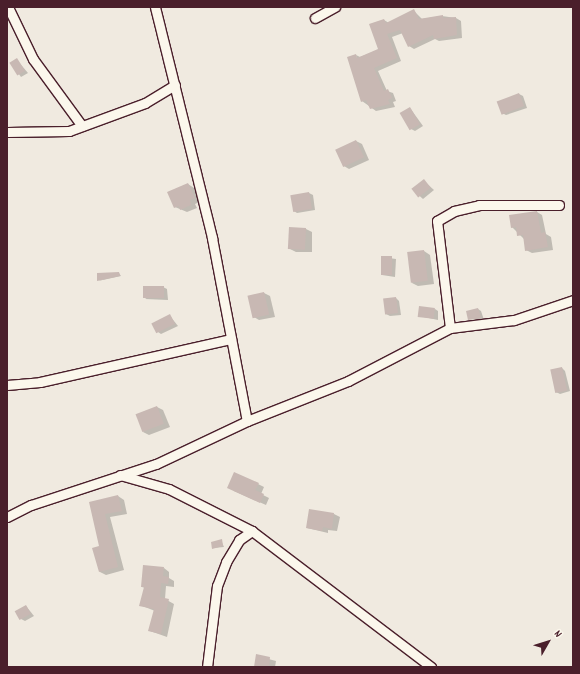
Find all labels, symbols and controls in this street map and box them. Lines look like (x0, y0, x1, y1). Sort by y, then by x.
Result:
north arrow (528, 622, 568, 662)
text: N (549, 627, 565, 642)

